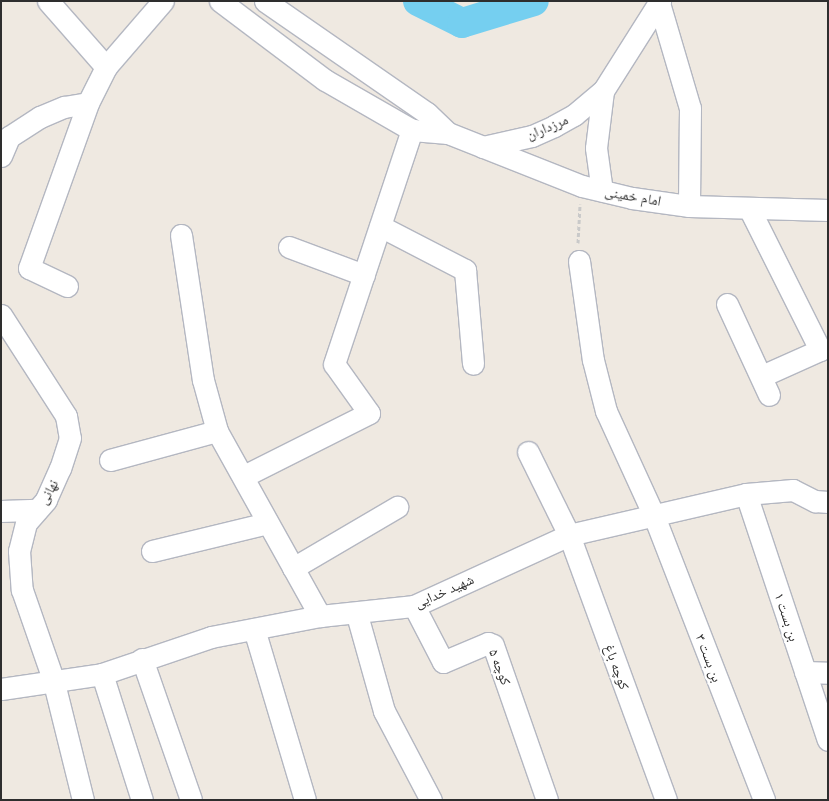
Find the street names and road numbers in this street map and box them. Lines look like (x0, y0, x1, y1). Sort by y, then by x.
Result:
street label: مرزداران (524, 111, 570, 143)
street label: امام خمینی (603, 183, 663, 209)
street label: نهانی (34, 476, 62, 508)
street label: شهید خدایی (412, 570, 476, 612)
street label: بن بست ۱ (771, 591, 803, 643)
street label: بن بست ۳ (692, 632, 726, 684)
street label: کوچه باغ (601, 642, 633, 692)
street label: کوچه ۵ (485, 646, 515, 688)

